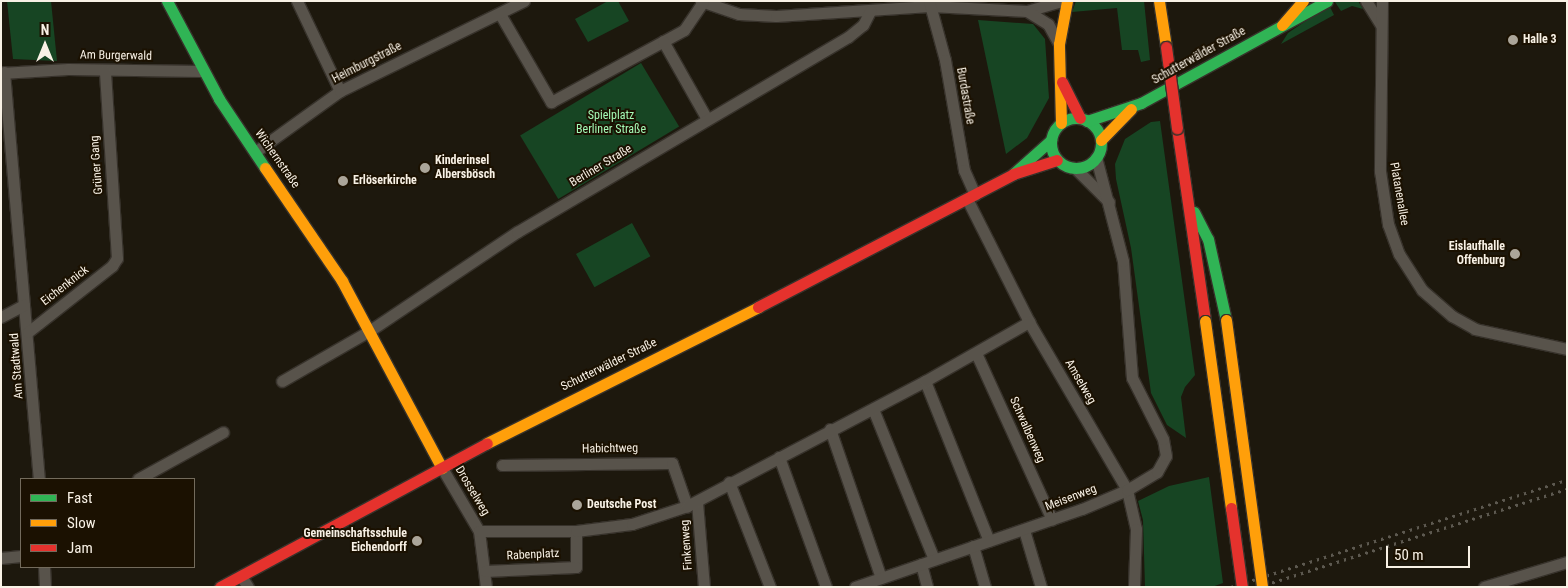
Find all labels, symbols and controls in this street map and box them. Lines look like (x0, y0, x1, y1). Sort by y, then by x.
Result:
north arrow (20, 20, 70, 70)
text: N (41, 22, 49, 38)
street label: Schutterwälder Straße (1150, 24, 1248, 88)
place label: Halle 3 (1523, 33, 1557, 47)
marker: Halle 3 (1507, 34, 1519, 46)
street label: Heimburgstraße (330, 39, 404, 87)
street label: Am Burgerwald (80, 48, 152, 64)
street label: Burdastraße (953, 66, 977, 126)
park label: Spielplatz Berliner Straße (576, 109, 646, 137)
street label: Wichernstraße (251, 127, 303, 191)
street label: Grüner Gang (88, 135, 106, 195)
street label: Berliner Straße (567, 142, 635, 190)
place label: Kinderinsel Albersbösch (435, 154, 495, 182)
street label: Platanenallee (1386, 161, 1412, 227)
marker: Kinderinsel Albersbösch (419, 162, 431, 174)
place label: Erlöserkirche (353, 174, 417, 188)
marker: Erlöserkirche (337, 175, 349, 187)
place label: Eislaufhalle Offenburg (1449, 240, 1505, 268)
marker: Eislaufhalle Offenburg (1509, 248, 1521, 260)
street label: Eichenknick (38, 263, 92, 309)
street label: Am Stadtwald (8, 333, 26, 399)
street label: Schutterwälder Straße (559, 336, 659, 394)
street label: Amselweg (1061, 357, 1099, 407)
street label: Schwalbenweg (1006, 395, 1048, 465)
street label: Habichtweg (582, 441, 638, 457)
street label: Drosselweg (452, 464, 492, 518)
legend (20, 478, 195, 568)
street label: Meisenweg (1043, 482, 1099, 514)
text: Fast (67, 489, 92, 507)
place label: Deutsche Post (587, 498, 656, 512)
marker: Deutsche Post (571, 499, 583, 511)
text: Slow (67, 514, 96, 532)
street label: Finkenweg (678, 519, 696, 571)
place label: Gemeinschaftsschule Eichendorff (304, 527, 407, 555)
marker: Gemeinschaftsschule Eichendorff (411, 535, 423, 547)
scale bar (1388, 536, 1472, 568)
text: Jam (67, 539, 93, 557)
street label: Rabenplatz (506, 546, 560, 564)
text: 50 m (1394, 546, 1424, 564)

